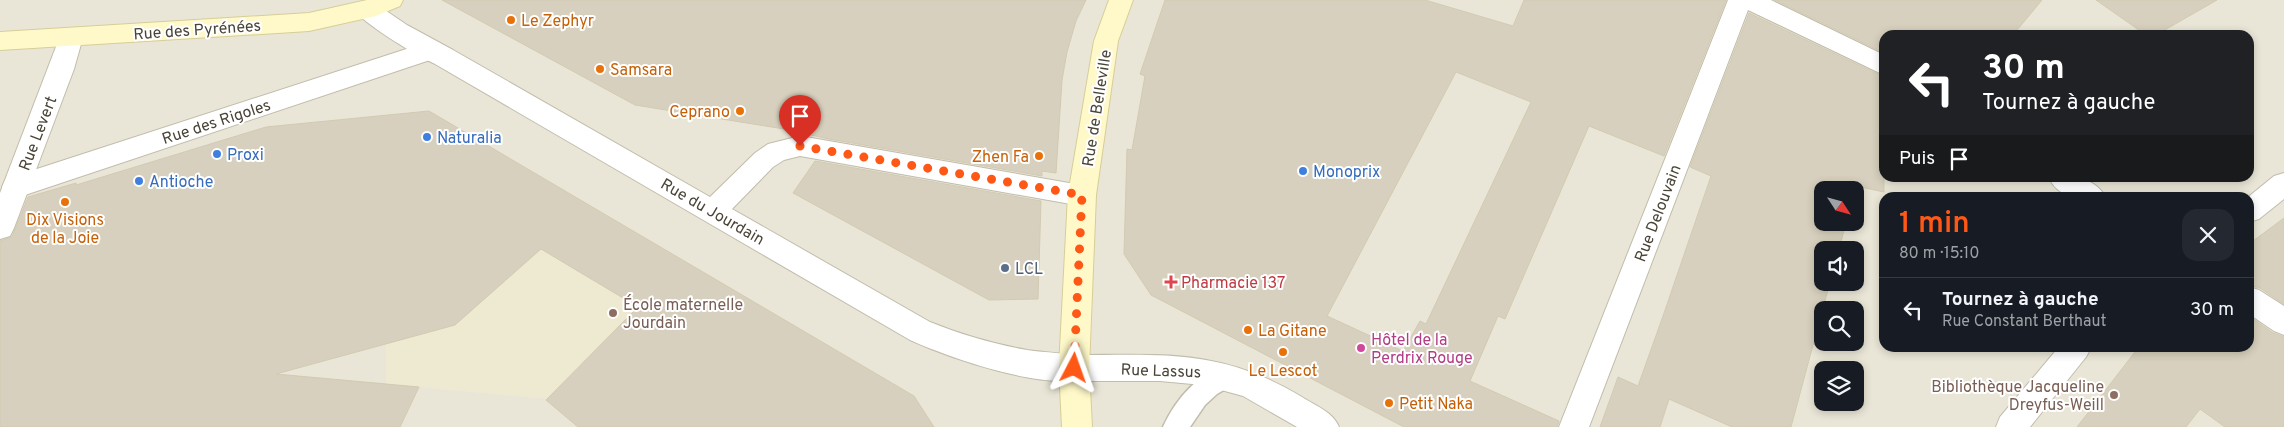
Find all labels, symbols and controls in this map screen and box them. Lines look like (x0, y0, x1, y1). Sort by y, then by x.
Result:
place label: Le Zephyr (521, 12, 594, 32)
marker: Le Zephyr (505, 14, 517, 26)
street label: Rue des Pyrénées (133, 17, 262, 45)
text: 30 m (1982, 47, 2065, 91)
street label: Rue de Belleville (1079, 48, 1117, 168)
icon: left (1899, 50, 1964, 115)
place label: Samsara (610, 61, 672, 81)
marker: Samsara (594, 63, 606, 75)
text: Tournez à gauche (1982, 90, 2155, 117)
street label: Rue Levert (15, 94, 62, 174)
pin (779, 95, 821, 146)
street label: Rue des Rigoles (160, 96, 273, 150)
icon: arrive (786, 102, 814, 130)
place label: Ceprano (669, 103, 730, 123)
marker: Ceprano (734, 105, 746, 117)
place label: Naturalia (437, 129, 502, 149)
marker: Naturalia (421, 131, 433, 143)
icon: arrive (1945, 145, 1973, 173)
place label: Proxi (227, 146, 264, 166)
text: Puis (1899, 147, 1935, 171)
marker: Proxi (211, 148, 223, 160)
place label: Zhen Fa (972, 148, 1029, 168)
marker: Zhen Fa (1033, 150, 1045, 162)
street label: Rue Delouvain (1631, 162, 1687, 265)
place label: Monoprix (1313, 163, 1380, 183)
marker: Monoprix (1297, 165, 1309, 177)
place label: Antioche (149, 173, 213, 193)
marker: Antioche (133, 175, 145, 187)
street label: Rue du Jourdain (657, 175, 767, 251)
north arrow (1814, 181, 1864, 231)
map controls (1814, 181, 1864, 411)
marker: Dix Visions de la Joie (59, 196, 71, 208)
text: 1 min (1899, 206, 1970, 243)
button: close (2182, 209, 2234, 261)
place label: Dix Visions de la Joie (26, 211, 104, 249)
button: sound (1814, 241, 1864, 291)
text: 80 m · 15:10 (1899, 244, 1979, 264)
place label: LCL (1015, 260, 1043, 280)
marker: LCL (999, 262, 1011, 274)
place label: Pharmacie 137 (1181, 274, 1285, 294)
marker: Pharmacie 137 (1165, 276, 1177, 288)
text: Tournez à gauche (1942, 288, 2099, 312)
place label: École maternelle Jourdain (623, 294, 743, 334)
icon: left (1899, 296, 1927, 324)
text: 30 m (2190, 298, 2234, 322)
button: search (1814, 301, 1864, 351)
marker: École maternelle Jourdain (607, 307, 619, 319)
text: Rue Constant Berthaut (1942, 312, 2107, 332)
place label: La Gitane (1258, 322, 1327, 342)
marker: La Gitane (1242, 324, 1254, 336)
place label: Hôtel de la Perdrix Rouge (1371, 331, 1473, 369)
position arrow (1047, 341, 1099, 393)
marker: Hôtel de la Perdrix Rouge (1355, 342, 1367, 354)
marker: Le Lescot (1277, 346, 1289, 358)
street label: Rue Lassus (1120, 361, 1201, 383)
button: layers (1814, 361, 1864, 411)
place label: Le Lescot (1249, 362, 1318, 382)
place label: Bibliothèque Jacqueline Dreyfus-Weill (1931, 378, 2104, 416)
marker: Bibliothèque Jacqueline Dreyfus-Weill (2108, 389, 2120, 401)
place label: Petit Naka (1399, 395, 1473, 415)
marker: Petit Naka (1383, 397, 1395, 409)

